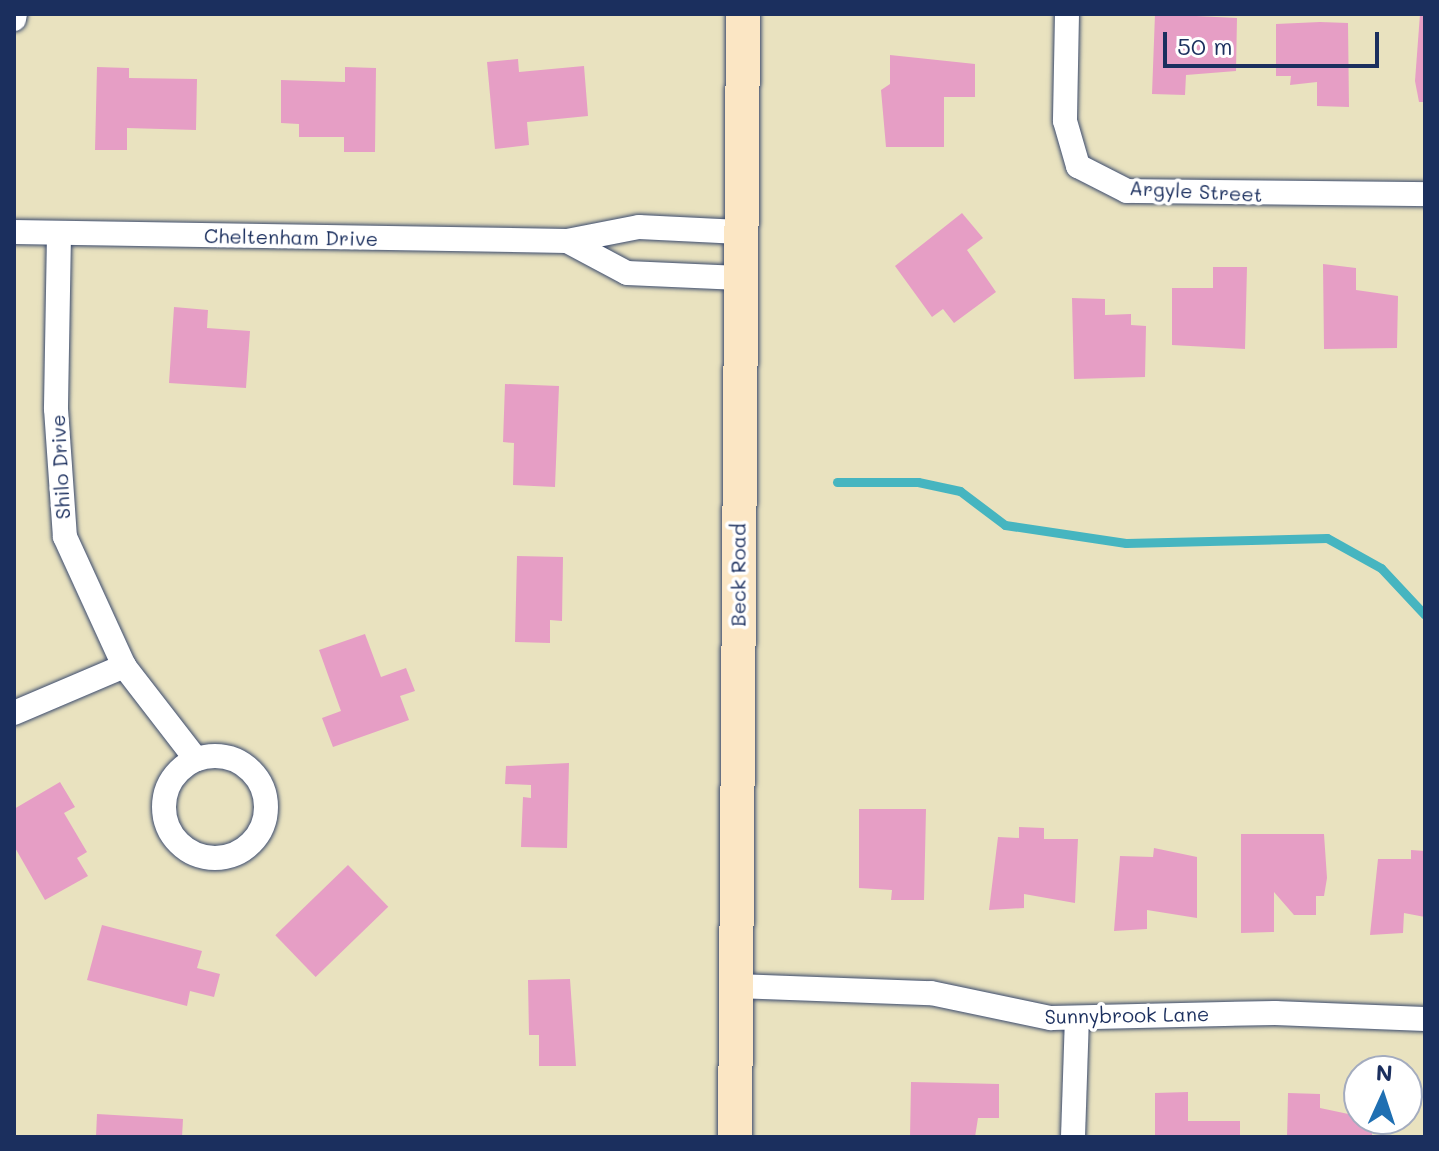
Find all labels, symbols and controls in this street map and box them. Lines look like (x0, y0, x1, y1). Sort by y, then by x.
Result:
scale bar (1167, 16, 1383, 66)
text: 50 m (1177, 30, 1233, 61)
street label: Argyle Street (1129, 176, 1263, 206)
street label: Cheltenham Drive (204, 223, 378, 251)
street label: Shilo Drive (45, 414, 75, 520)
street label: Beck Road (726, 523, 750, 627)
street label: Sunnybrook Lane (1044, 1002, 1210, 1028)
north arrow (1343, 1055, 1423, 1135)
text: N (1375, 1058, 1393, 1087)

